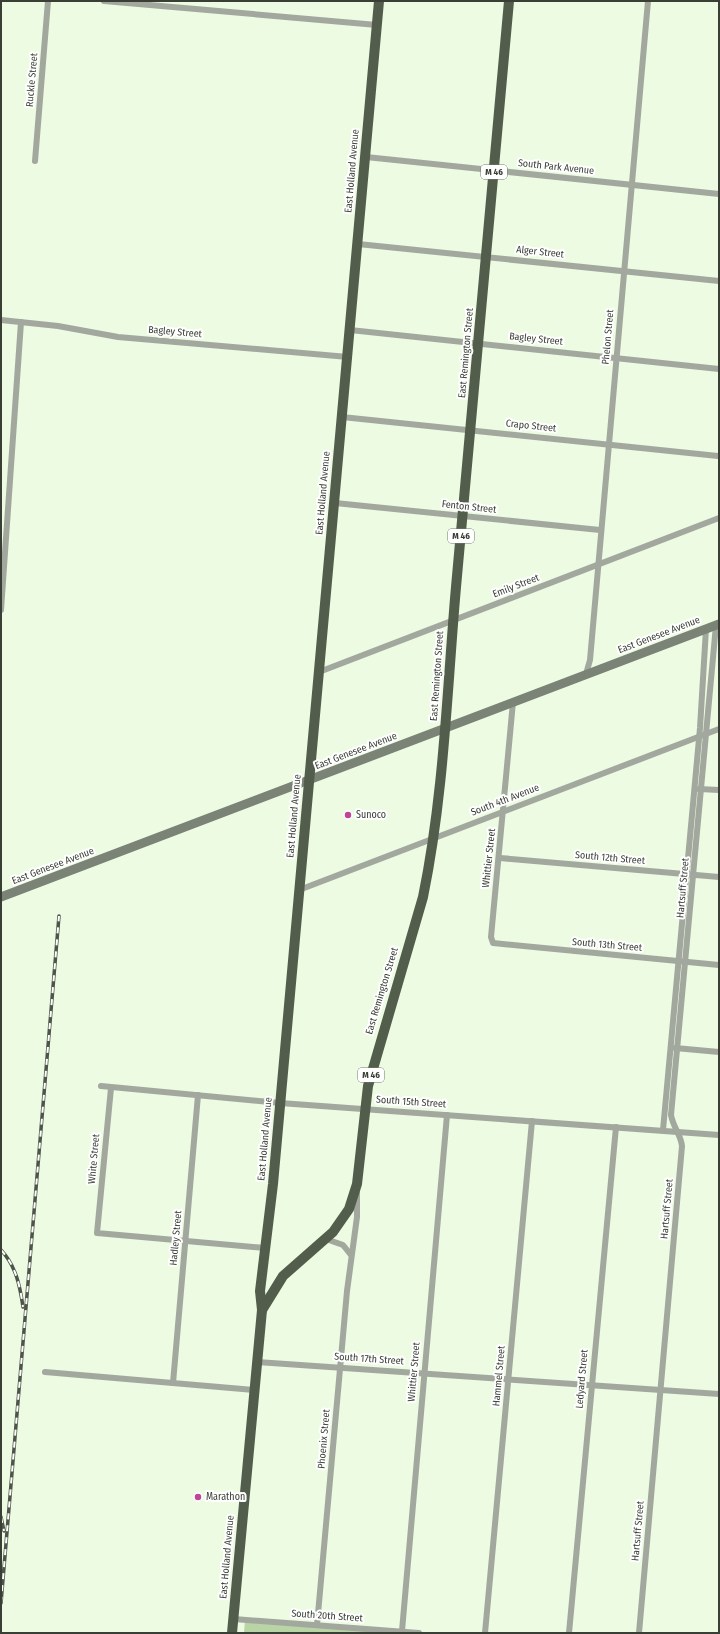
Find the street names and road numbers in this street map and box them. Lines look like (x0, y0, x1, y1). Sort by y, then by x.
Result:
street label: Ruckle Street (24, 52, 40, 107)
street label: East Holland Avenue (342, 129, 362, 213)
street label: South Park Avenue (517, 157, 595, 177)
road number: M 46 (481, 165, 507, 179)
street label: Alger Street (516, 244, 565, 261)
street label: East Remington Street (456, 307, 476, 399)
street label: Phelon Street (600, 308, 616, 365)
street label: Bagley Street (148, 324, 203, 340)
street label: Bagley Street (509, 330, 564, 348)
street label: Crapo Street (505, 417, 557, 435)
street label: East Holland Avenue (313, 451, 333, 535)
street label: Fenton Street (441, 498, 498, 516)
road number: M 46 (448, 529, 474, 543)
street label: Emily Street (491, 571, 542, 600)
street label: East Genesee Avenue (616, 614, 702, 656)
street label: East Remington Street (428, 630, 446, 721)
street label: East Genesee Avenue (313, 730, 399, 772)
street label: East Holland Avenue (284, 774, 304, 858)
street label: South 4th Avenue (469, 781, 541, 819)
street label: Whittier Street (480, 827, 498, 888)
street label: East Genesee Avenue (10, 845, 96, 887)
street label: South 12th Street (575, 849, 646, 867)
street label: Hartsuff Street (674, 857, 692, 919)
street label: South 13th Street (571, 936, 643, 954)
street label: East Remington Street (363, 945, 401, 1036)
road number: M 46 (358, 1068, 384, 1082)
street label: South 15th Street (376, 1094, 447, 1110)
street label: East Holland Avenue (255, 1097, 275, 1181)
street label: White Street (86, 1133, 102, 1185)
street label: Hartsuff Street (658, 1178, 676, 1240)
street label: Hadley Street (168, 1209, 184, 1266)
street label: Whittier Street (405, 1341, 423, 1402)
street label: Hammel Street (490, 1344, 508, 1407)
street label: Ledyard Street (573, 1348, 591, 1409)
street label: South 17th Street (334, 1351, 405, 1367)
street label: Phoenix Street (315, 1408, 333, 1469)
street label: Hartsuff Street (629, 1500, 647, 1562)
street label: East Holland Avenue (217, 1515, 237, 1599)
street label: South 20th Street (291, 1608, 364, 1625)

